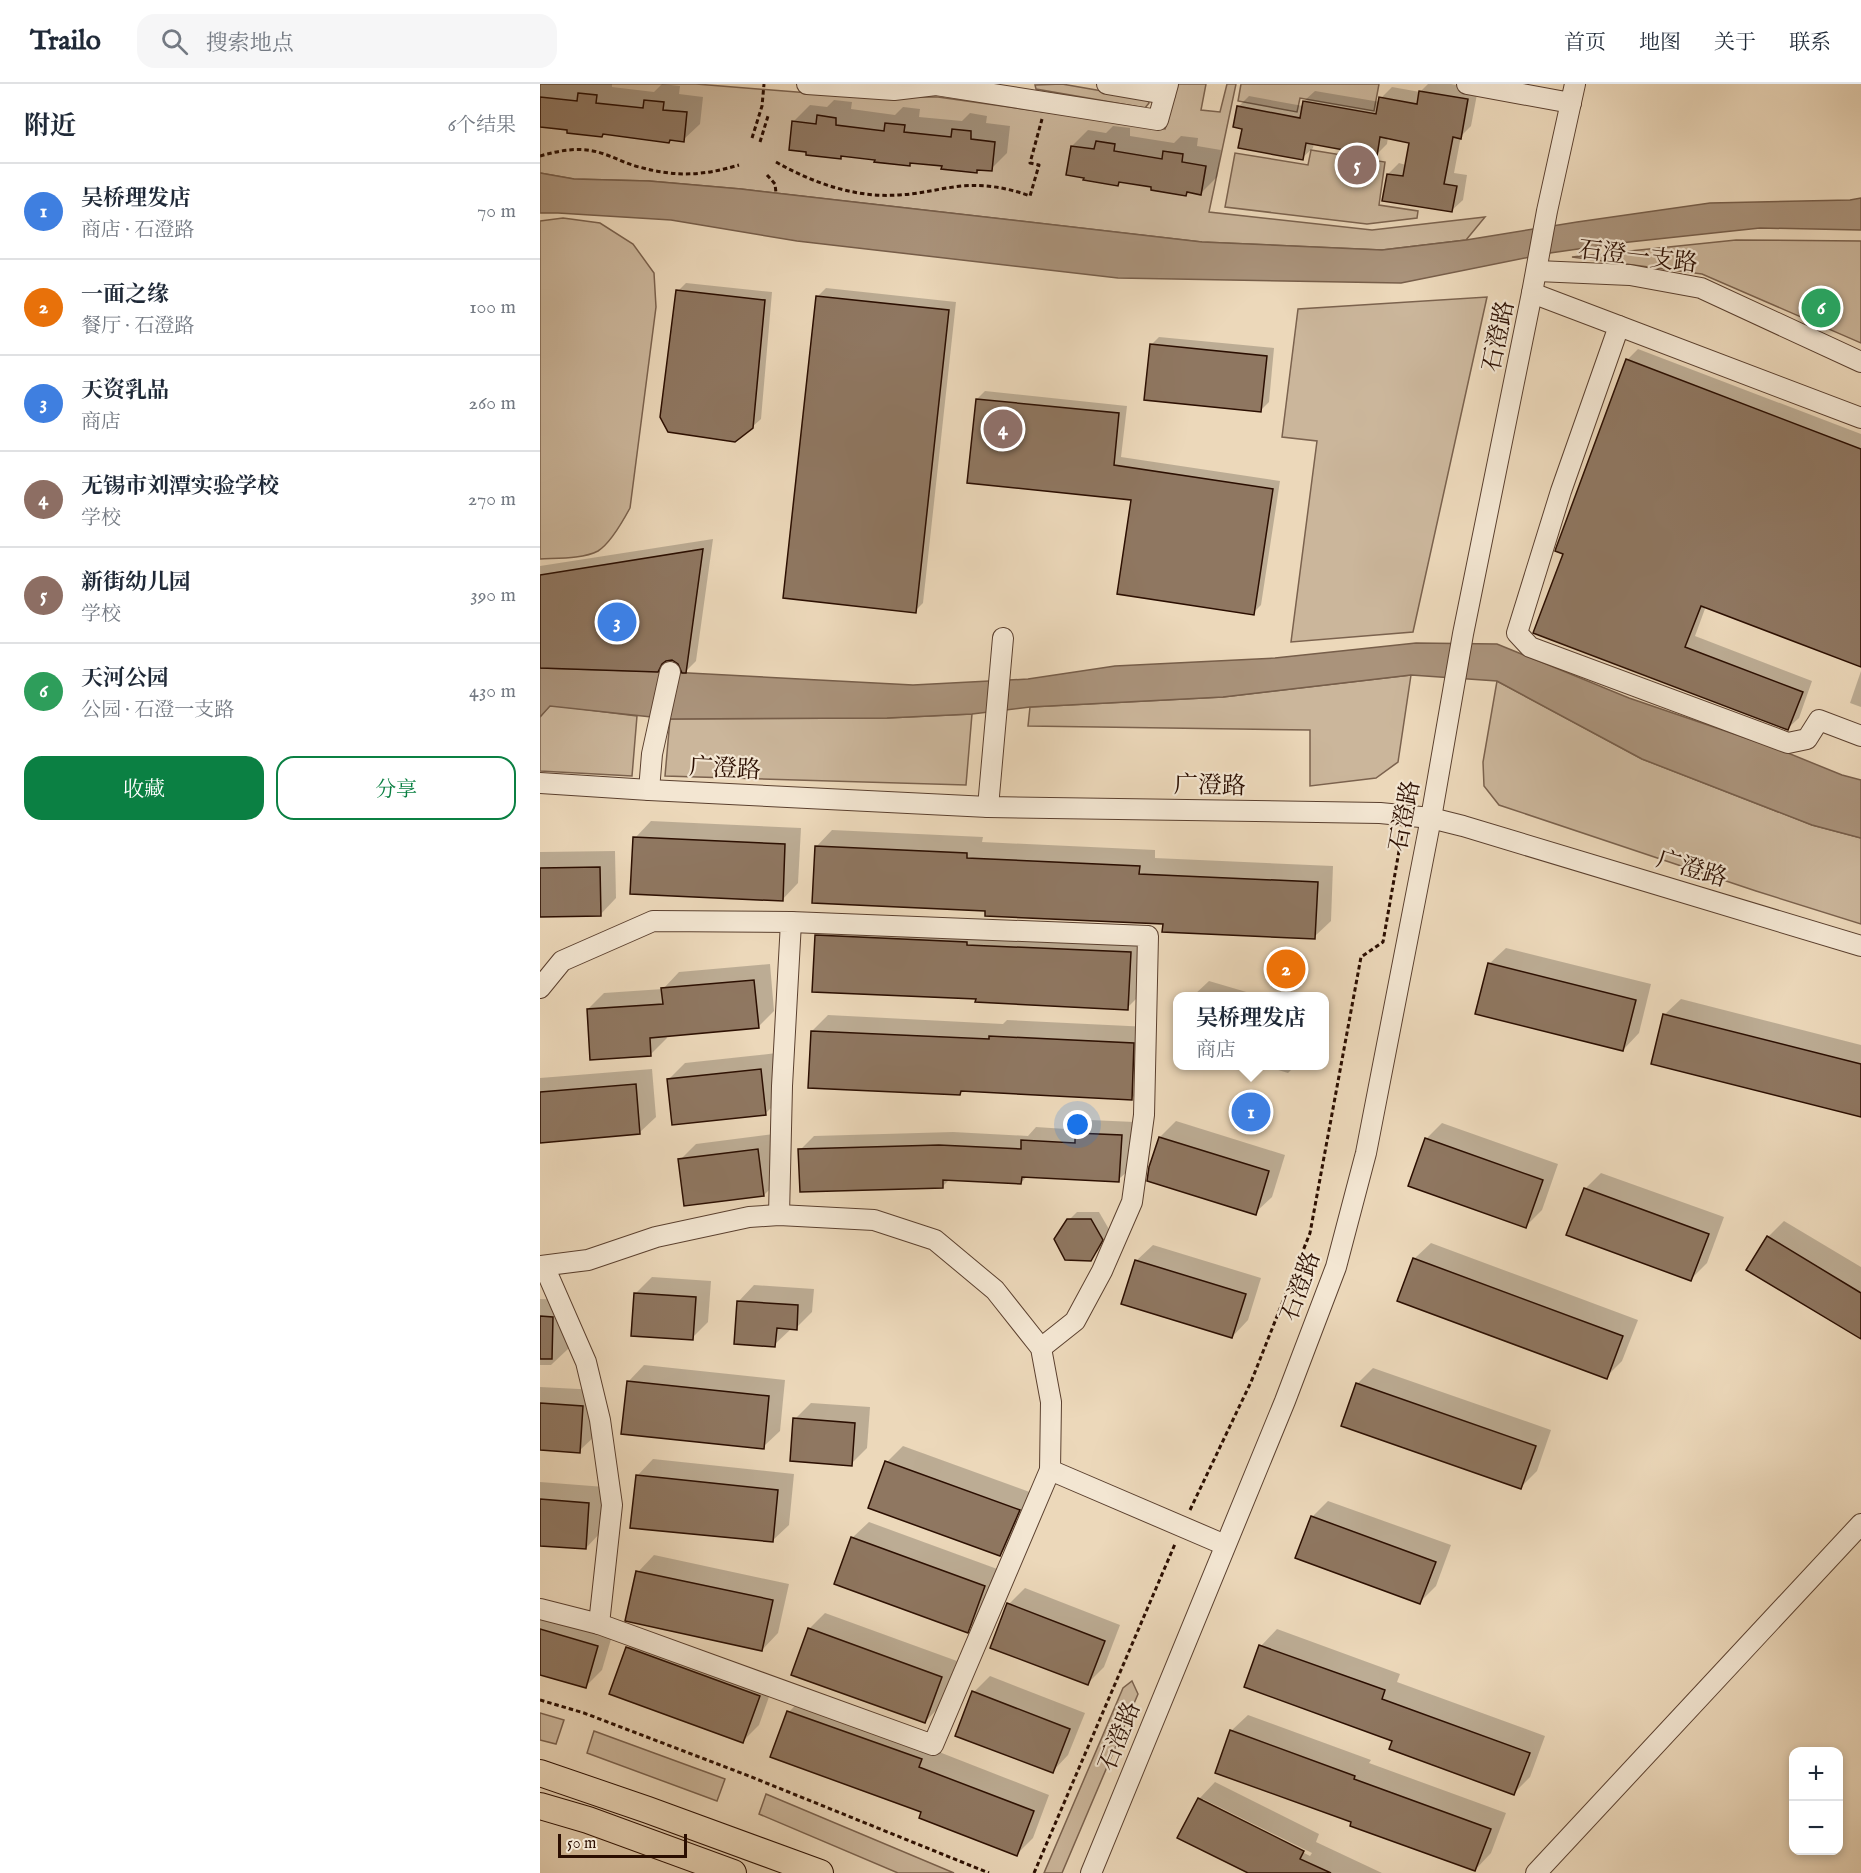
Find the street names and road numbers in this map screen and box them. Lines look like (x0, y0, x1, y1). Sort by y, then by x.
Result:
street label: 石澄一支路 (1576, 235, 1699, 280)
street label: 石澄路 (1477, 298, 1522, 375)
street label: 广澄路 (688, 752, 762, 787)
street label: 广澄路 (1174, 770, 1246, 803)
street label: 石澄路 (1383, 778, 1428, 855)
street label: 广澄路 (1653, 844, 1731, 895)
street label: 石澄路 (1275, 1247, 1328, 1326)
street label: 石澄路 (1093, 1697, 1148, 1776)

